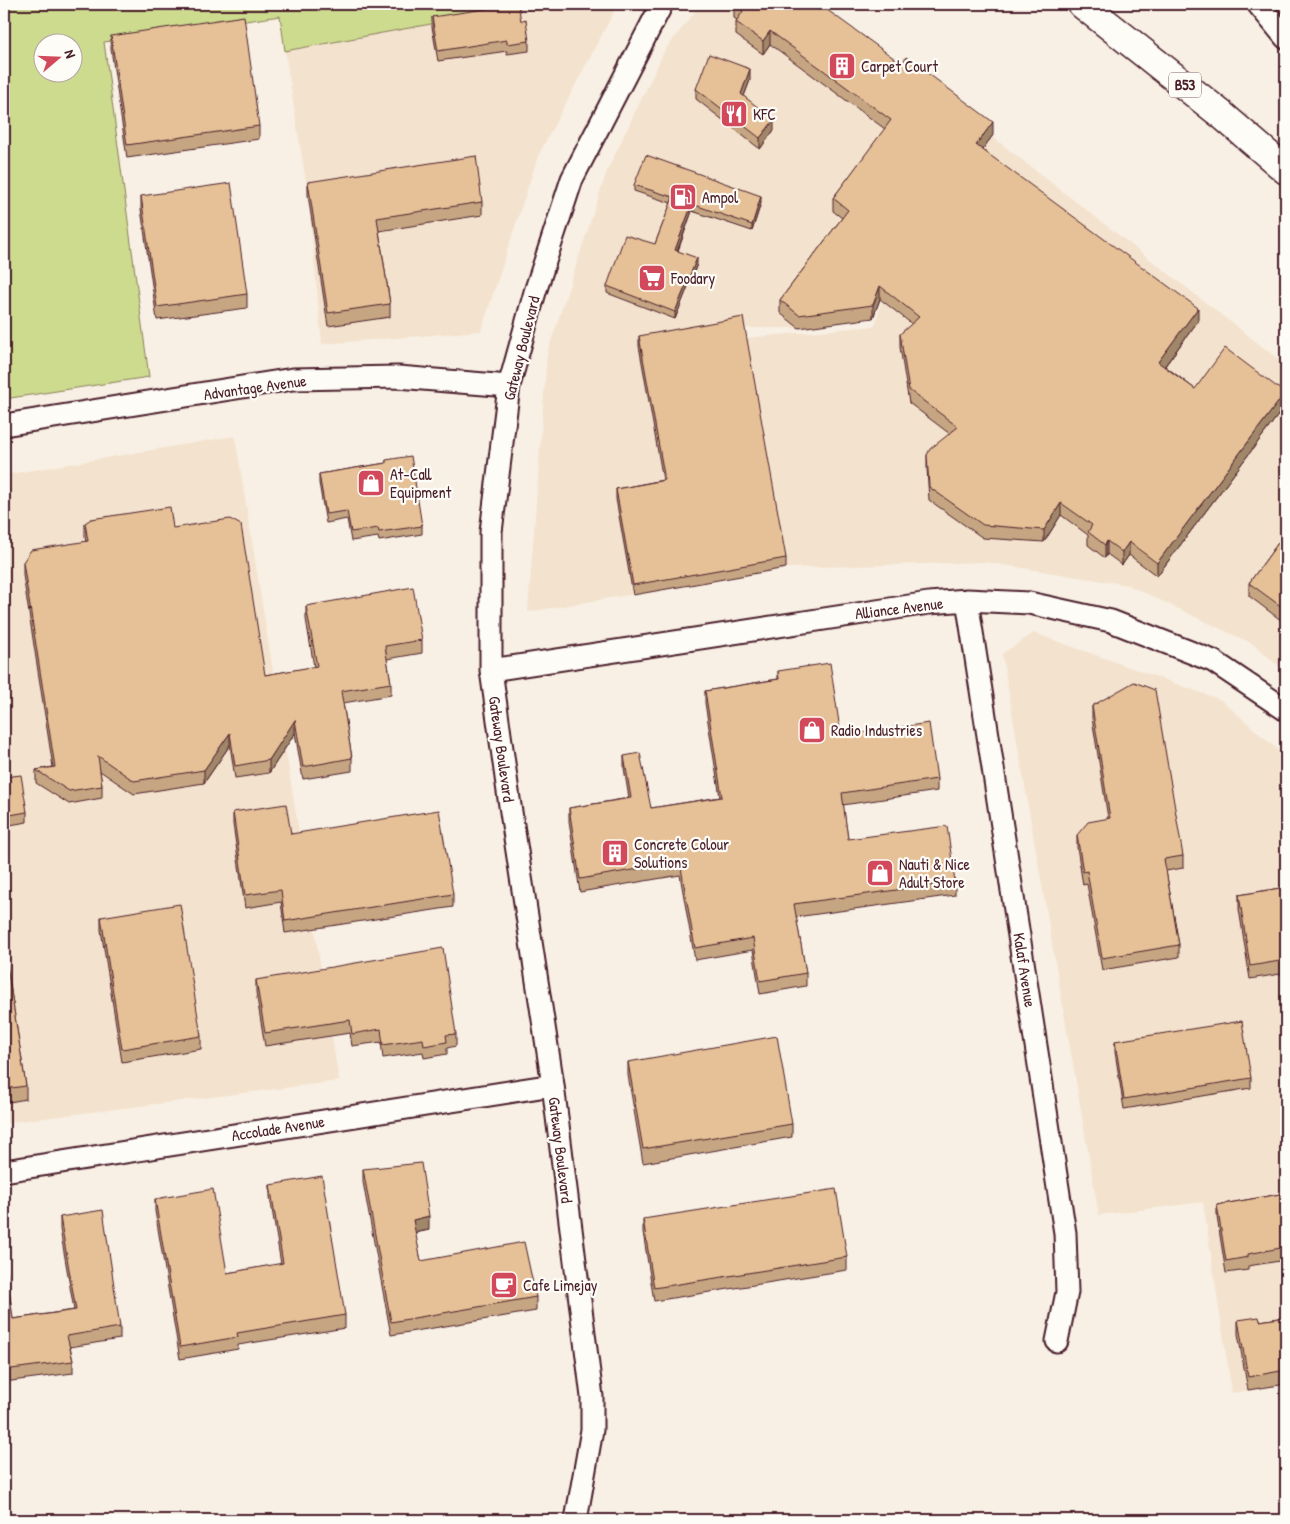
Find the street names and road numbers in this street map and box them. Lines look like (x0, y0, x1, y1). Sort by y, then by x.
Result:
road number: B53 (1169, 72, 1201, 98)
street label: Gateway Boulevard (497, 294, 545, 402)
street label: Advantage Avenue (202, 369, 308, 405)
street label: Alliance Avenue (854, 592, 945, 624)
street label: Gateway Boulevard (484, 695, 520, 803)
street label: Kalaf Avenue (1008, 931, 1042, 1009)
street label: Gateway Boulevard (544, 1096, 578, 1204)
street label: Accolade Avenue (230, 1110, 327, 1146)

